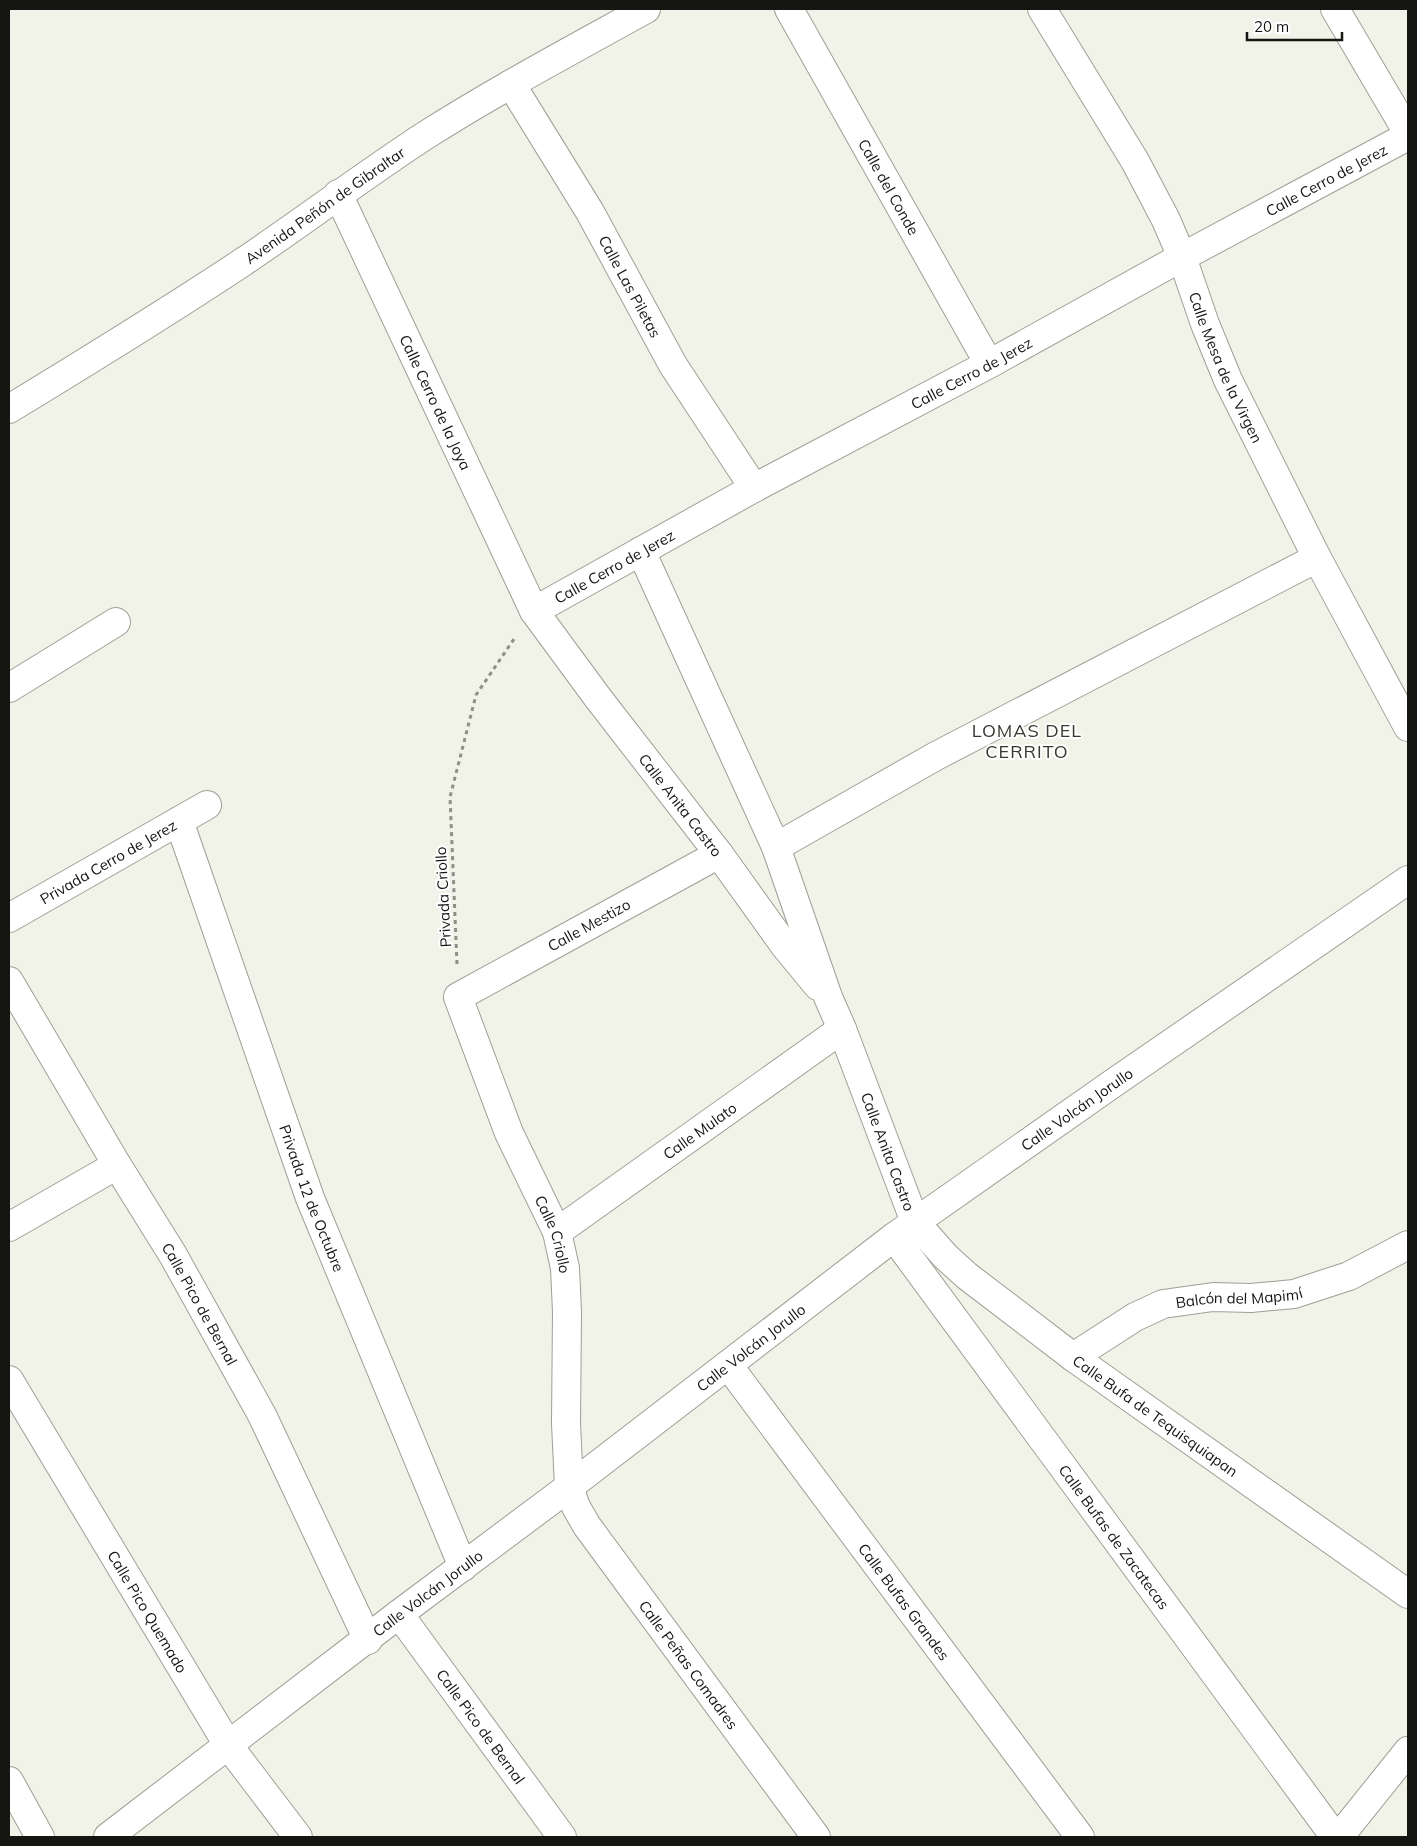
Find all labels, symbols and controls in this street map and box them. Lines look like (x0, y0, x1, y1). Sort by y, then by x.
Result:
scale bar (1247, 10, 1342, 42)
text: 20 m (1254, 17, 1289, 36)
street label: Calle del Conde (855, 135, 924, 238)
street label: Calle Cerro de Jerez (1262, 139, 1390, 220)
street label: Avenida Peñón de Gibraltar (241, 142, 409, 268)
street label: Calle Las Piletas (595, 232, 666, 341)
street label: Calle Mesa de la Virgen (1185, 289, 1267, 446)
street label: Calle Cerro de la Joya (396, 331, 476, 473)
street label: Calle Cerro de Jerez (907, 332, 1036, 413)
street label: Calle Cerro de Jerez (551, 525, 678, 607)
district label: LOMAS DEL CERRITO (972, 719, 1082, 763)
street label: Calle Anita Castro (635, 749, 727, 860)
street label: Privada Cerro de Jerez (36, 815, 180, 908)
street label: Privada Criollo (431, 846, 455, 948)
street label: Calle Mestizo (544, 894, 634, 956)
street label: Calle Volcán Jorullo (1017, 1063, 1136, 1155)
street label: Calle Anita Castro (857, 1089, 919, 1214)
street label: Calle Mulato (659, 1098, 740, 1163)
street label: Privada 12 de Octubre (276, 1122, 349, 1275)
street label: Calle Criollo (531, 1192, 575, 1274)
street label: Calle Pico de Bernal (158, 1239, 242, 1368)
street label: Balcón del Mapimí (1174, 1282, 1306, 1312)
street label: Calle Volcán Jorullo (692, 1299, 809, 1395)
street label: Calle Bufa de Tequisquiapan (1069, 1350, 1242, 1480)
street label: Calle Bufas de Zacatecas (1055, 1461, 1174, 1613)
street label: Calle Bufas Grandes (854, 1539, 954, 1664)
street label: Calle Volcán Jorullo (369, 1546, 486, 1640)
street label: Calle Pico Quemado (104, 1547, 192, 1676)
street label: Calle Peñas Comadres (635, 1596, 743, 1733)
street label: Calle Pico de Bernal (433, 1665, 529, 1787)

